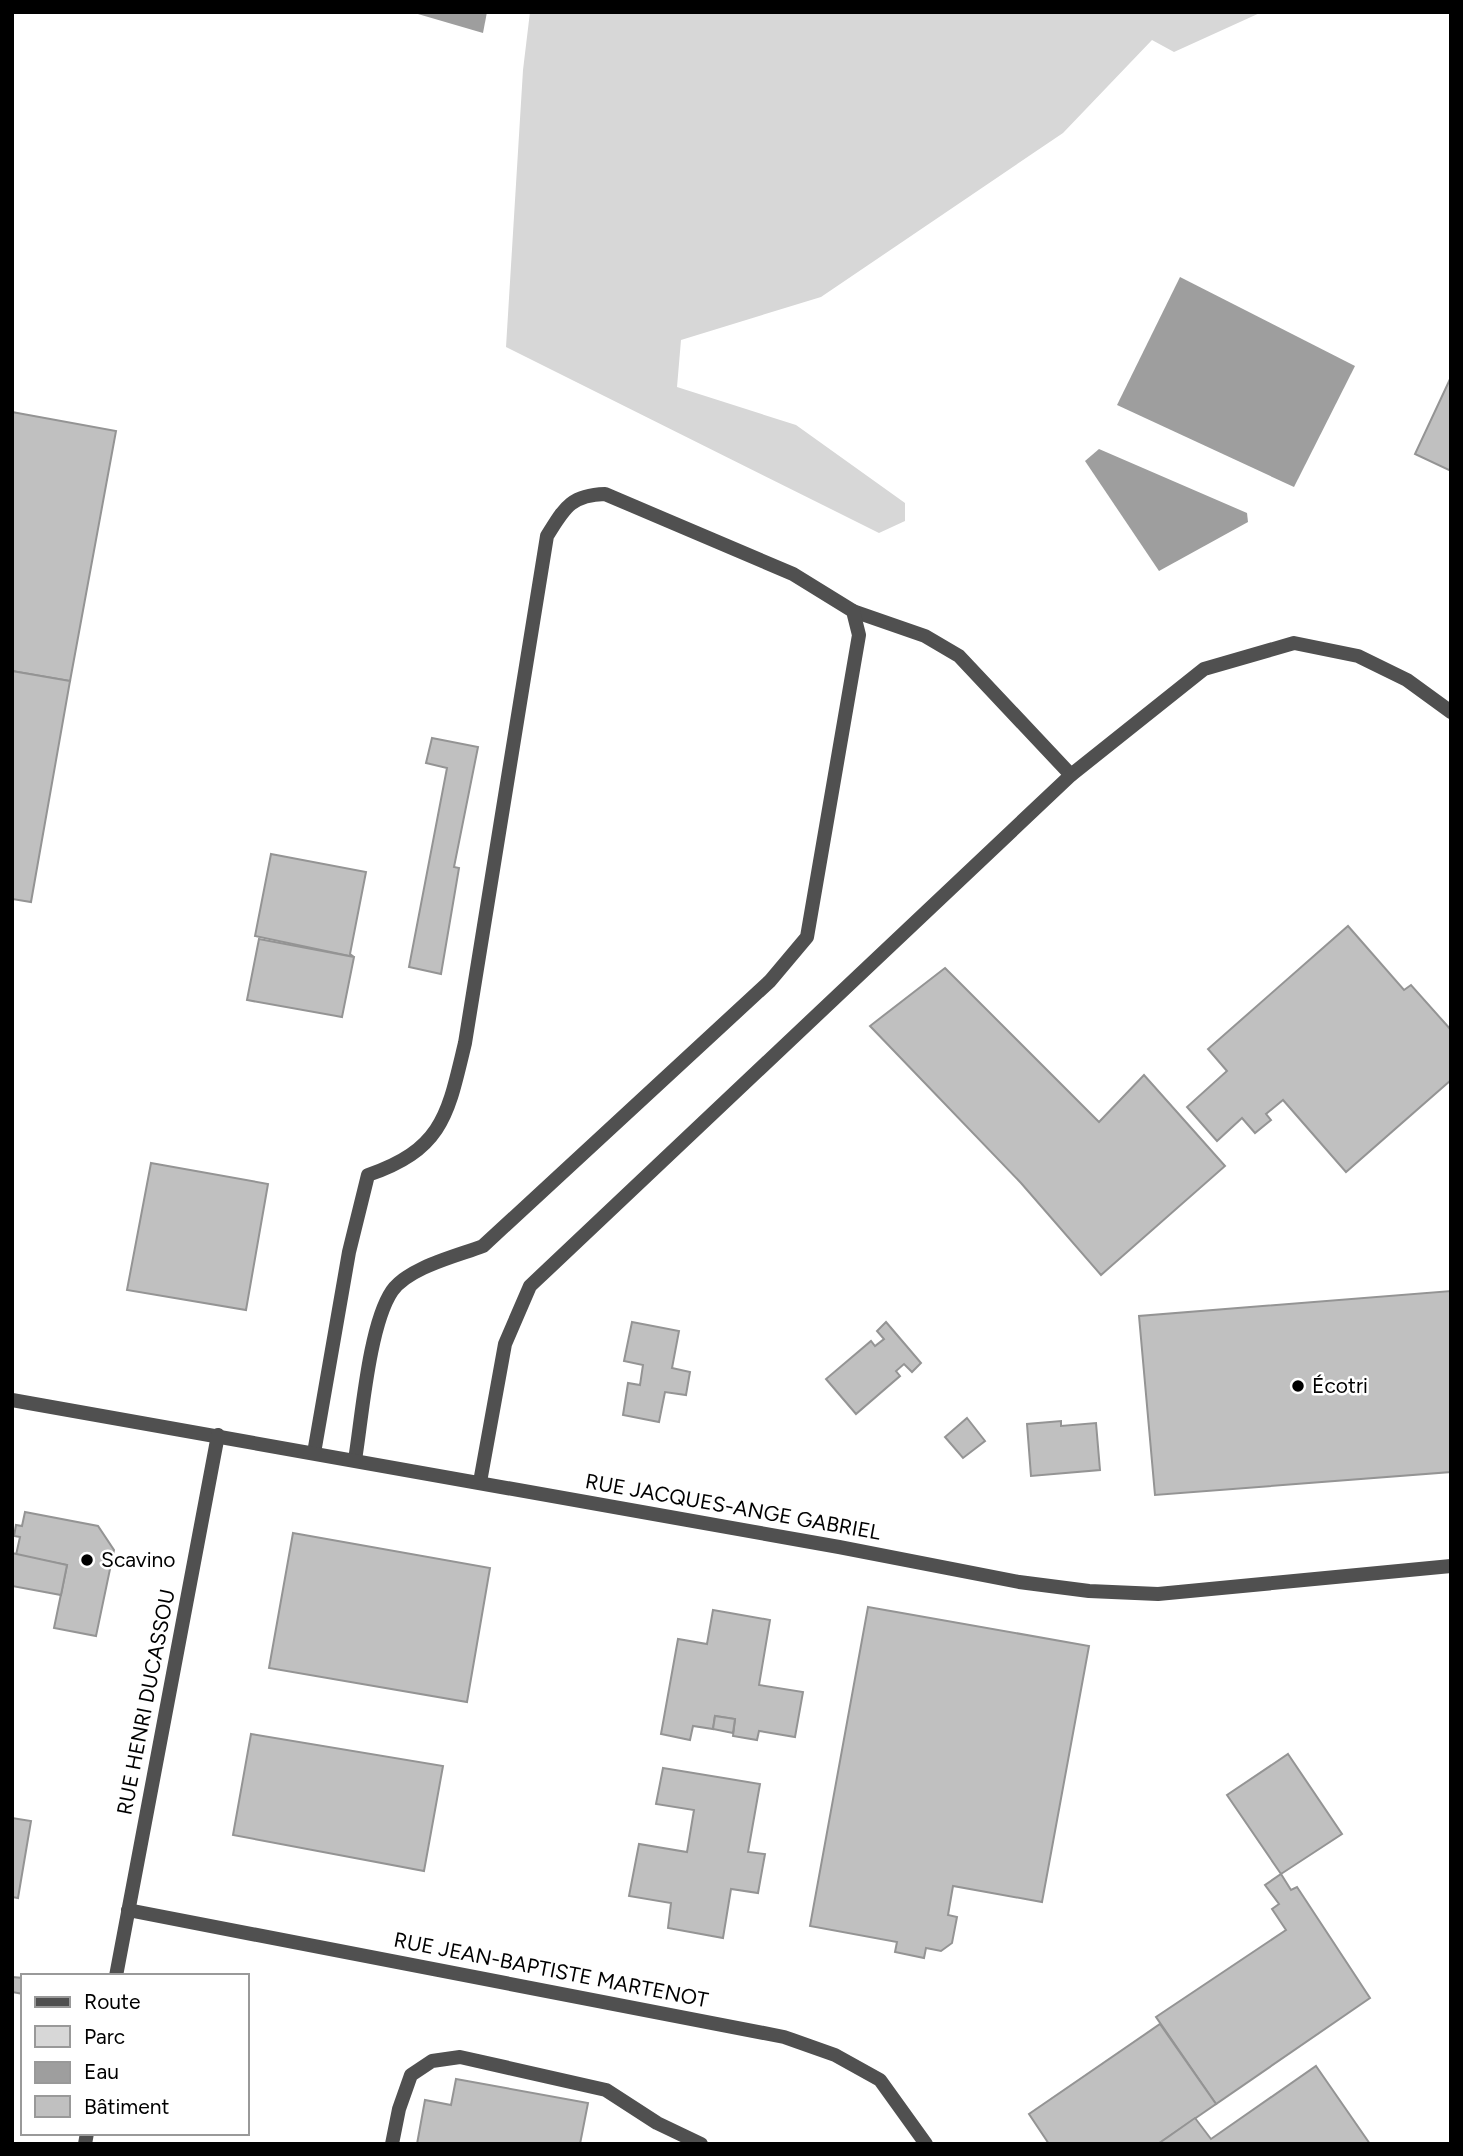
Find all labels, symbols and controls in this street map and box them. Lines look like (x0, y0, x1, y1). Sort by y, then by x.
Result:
place label: Écotri (1312, 1373, 1368, 1398)
marker: Écotri (1290, 1378, 1306, 1394)
street label: RUE JACQUES-ANGE GABRIEL (583, 1468, 883, 1545)
place label: Scavino (101, 1547, 176, 1572)
marker: Scavino (79, 1552, 95, 1568)
street label: RUE HENRI DUCASSOU (111, 1587, 180, 1817)
street label: RUE JEAN-BAPTISTE MARTENOT (392, 1927, 711, 2012)
legend (21, 1974, 248, 2135)
text: Route (84, 1989, 140, 2014)
text: Parc (84, 2024, 125, 2049)
text: Eau (84, 2059, 119, 2084)
text: Bâtiment (84, 2094, 169, 2119)

